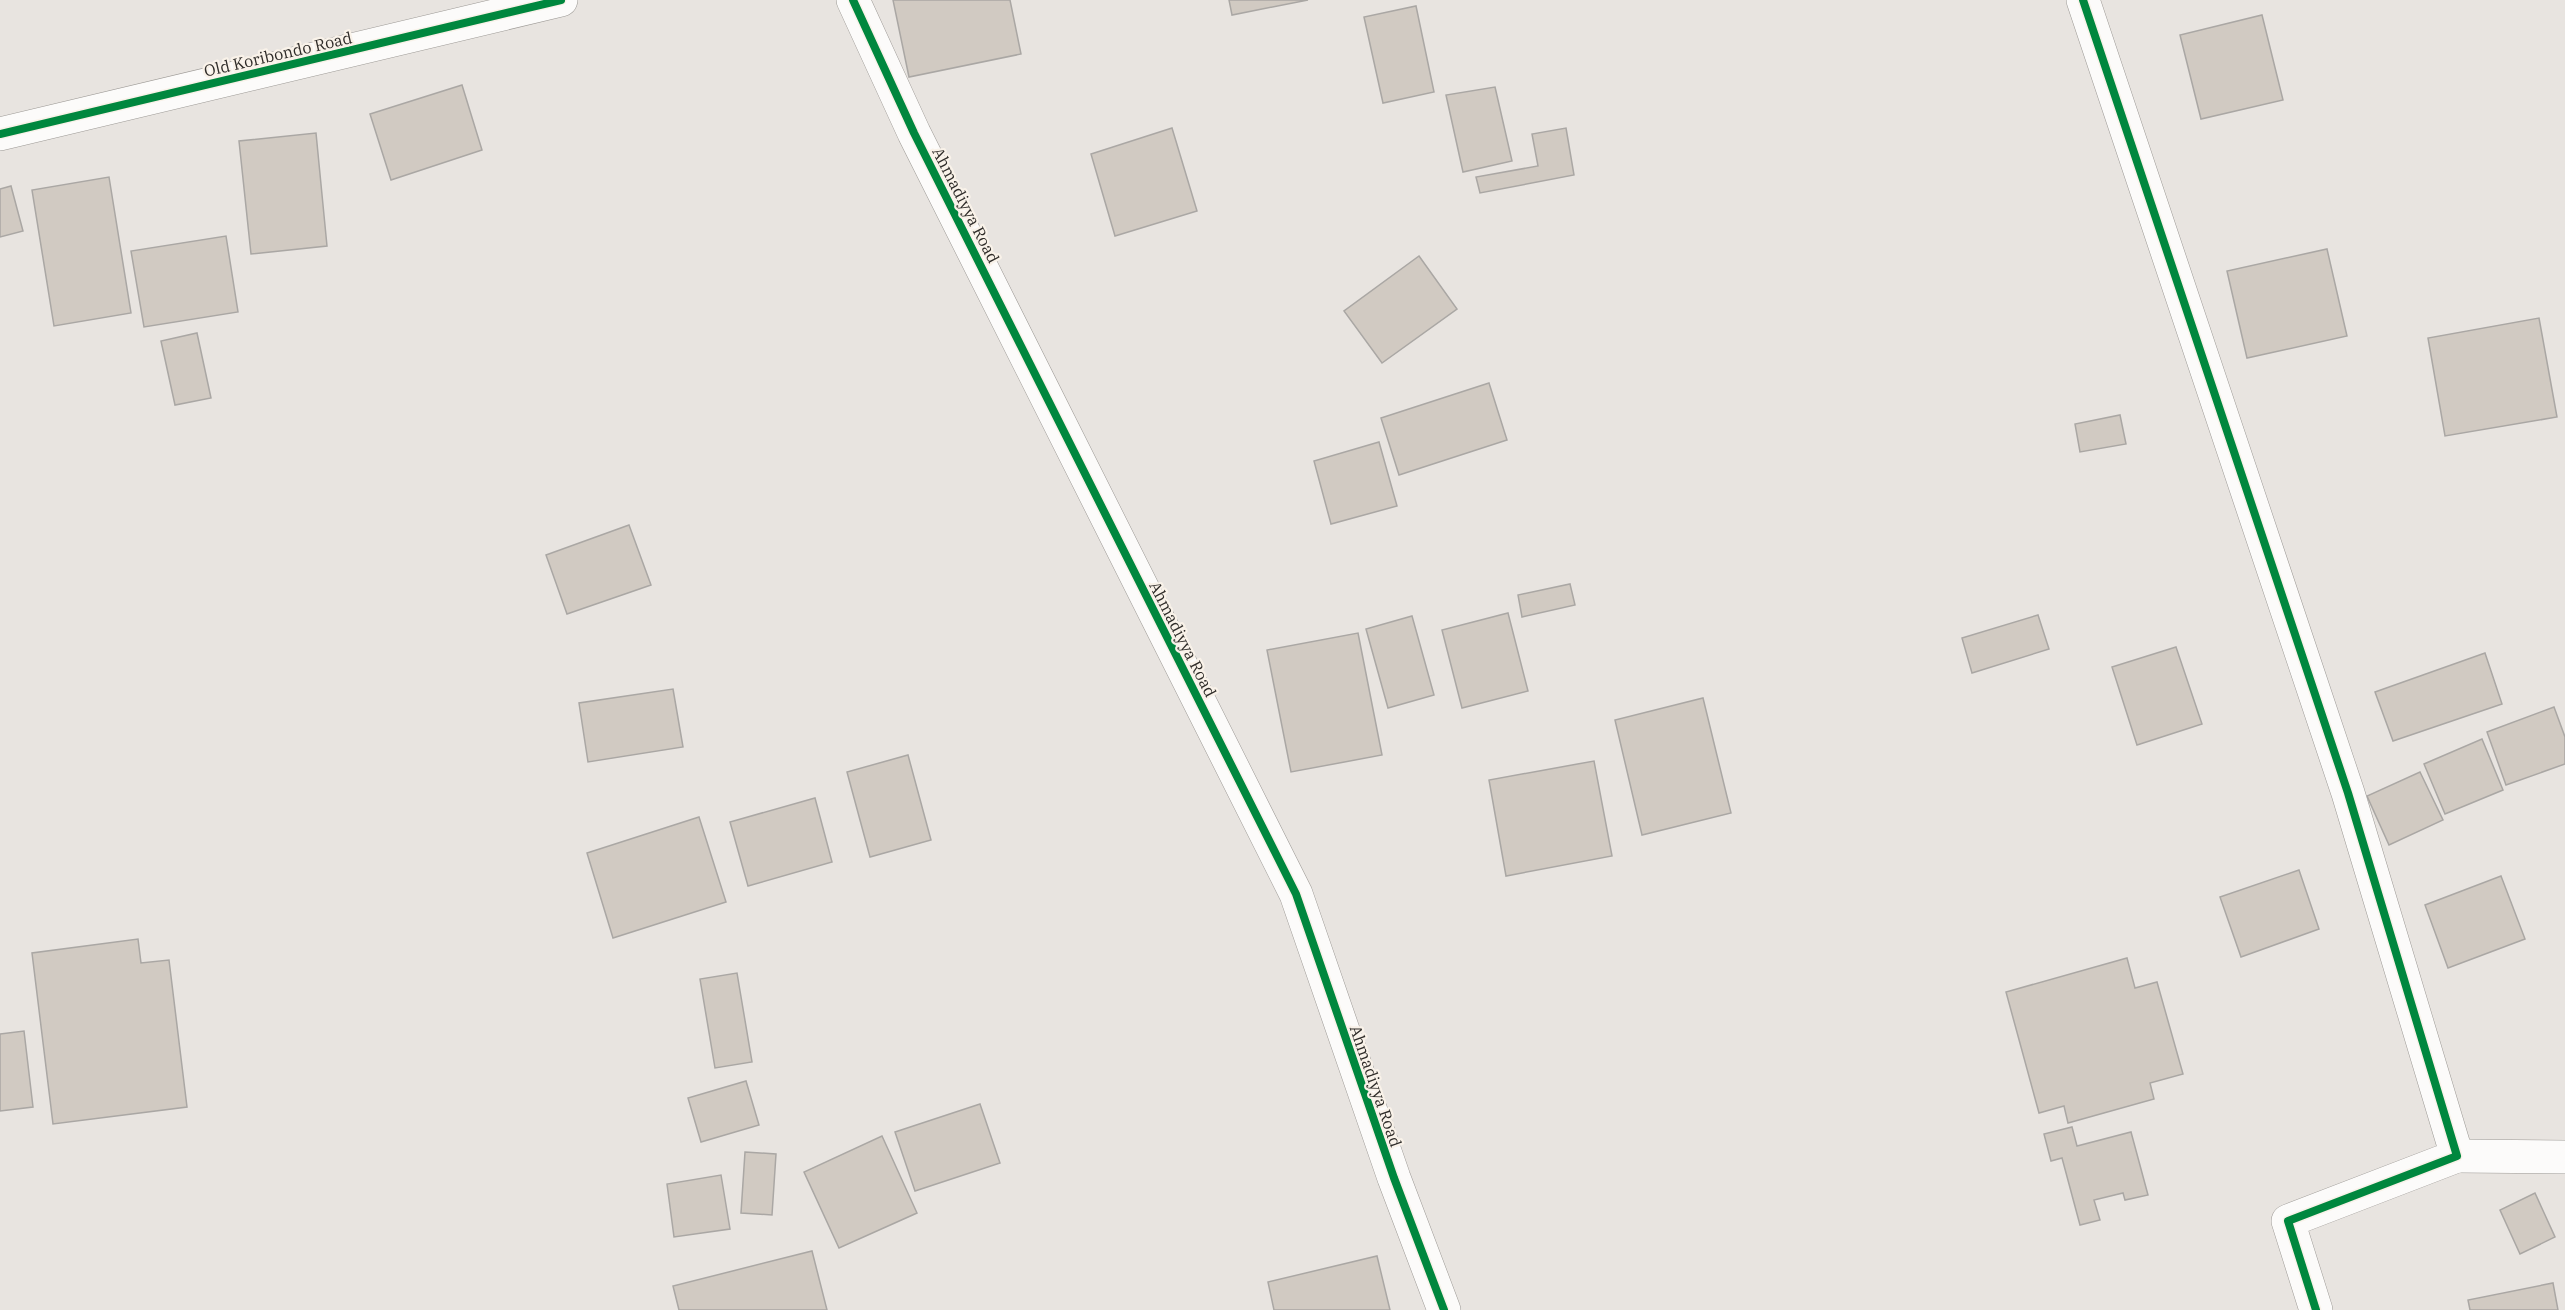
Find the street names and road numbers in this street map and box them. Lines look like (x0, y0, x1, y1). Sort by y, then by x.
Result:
street label: Old Koribondo Road (202, 27, 354, 81)
street label: Ahmadiyya Road (928, 144, 1004, 267)
street label: Ahmadiyya Road (1145, 578, 1221, 701)
street label: Ahmadiyya Road (1346, 1022, 1406, 1150)

